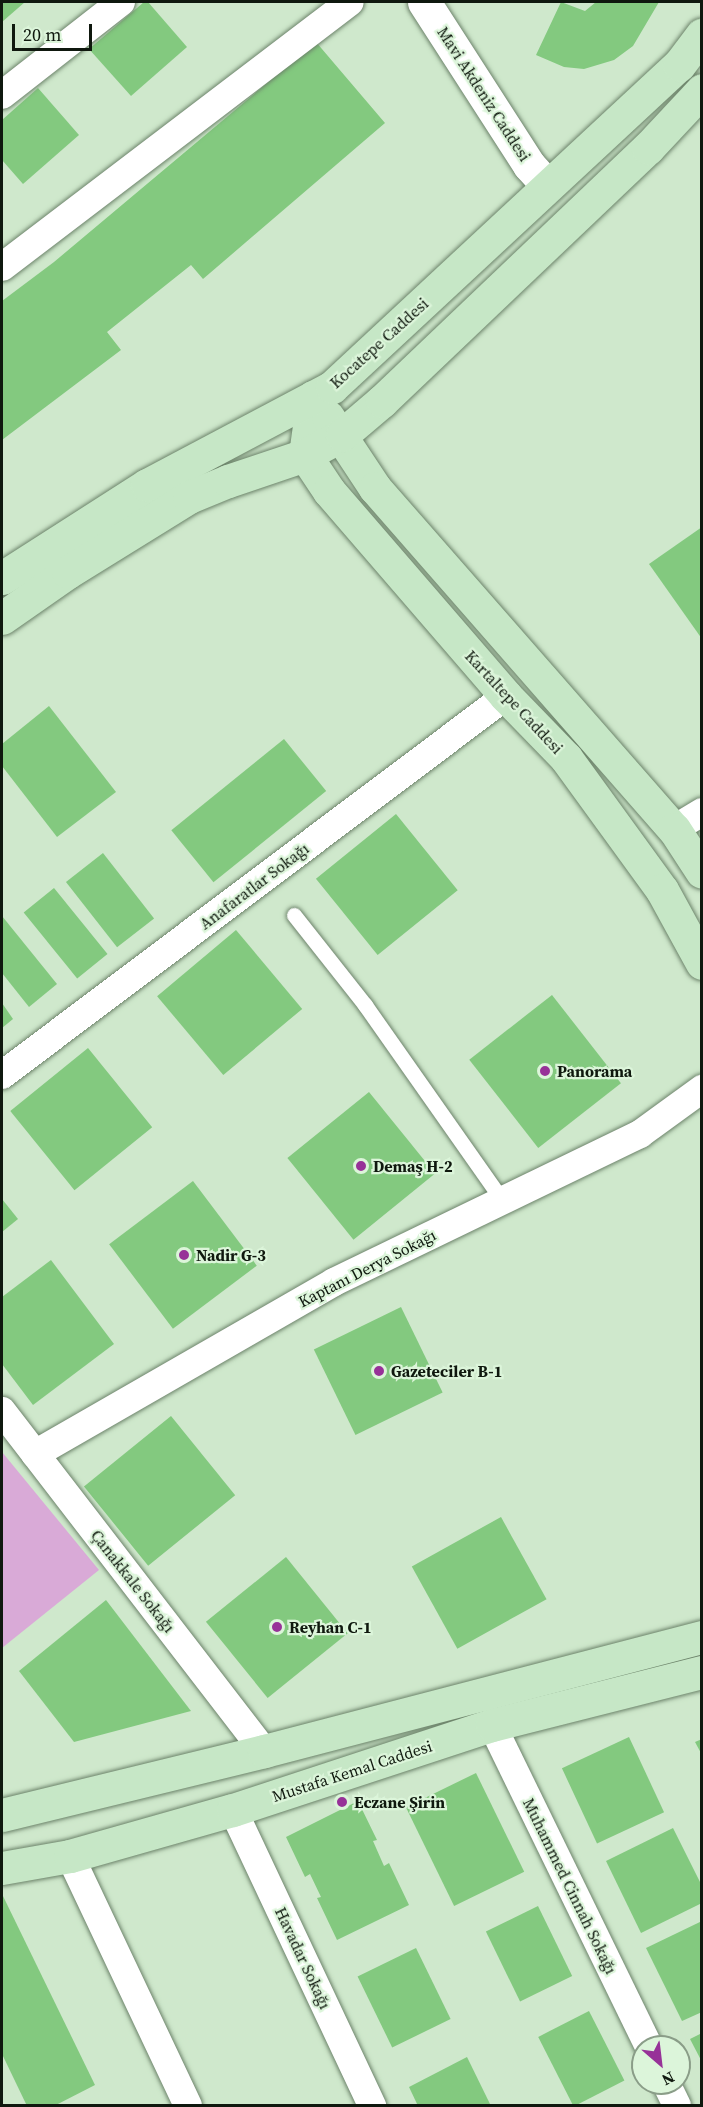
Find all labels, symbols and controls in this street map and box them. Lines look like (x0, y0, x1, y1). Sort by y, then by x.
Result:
scale bar (15, 12, 94, 50)
text: 20 m (23, 22, 61, 47)
street label: Mavi Akdeniz Caddesi (433, 23, 535, 165)
street label: Kocatepe Caddesi (326, 294, 432, 392)
street label: Kartaltepe Caddesi (461, 646, 567, 758)
street label: Anafaratlar Sokağı (196, 839, 312, 933)
place label: Panorama (557, 1061, 632, 1081)
marker: Panorama (538, 1064, 552, 1078)
place label: Demaş H-2 (373, 1156, 453, 1176)
marker: Demaş H-2 (354, 1159, 368, 1173)
street label: Kaptanı Derya Sokağı (295, 1225, 439, 1311)
place label: Nadir G-3 (196, 1245, 266, 1265)
marker: Nadir G-3 (177, 1248, 191, 1262)
place label: Gazeteciler B-1 (391, 1361, 502, 1381)
marker: Gazeteciler B-1 (372, 1364, 386, 1378)
street label: Çanakkale Sokağı (87, 1526, 179, 1636)
place label: Reyhan C-1 (289, 1617, 372, 1637)
marker: Reyhan C-1 (270, 1620, 284, 1634)
street label: Mustafa Kemal Caddesi (270, 1736, 434, 1806)
place label: Eczane Şirin (354, 1792, 445, 1812)
marker: Eczane Şirin (335, 1795, 349, 1809)
street label: Muhammed Cinnah Sokağı (519, 1795, 621, 1977)
street label: Havadar Sokağı (271, 1904, 335, 2012)
north arrow (631, 2035, 691, 2095)
text: N (658, 2067, 679, 2092)

